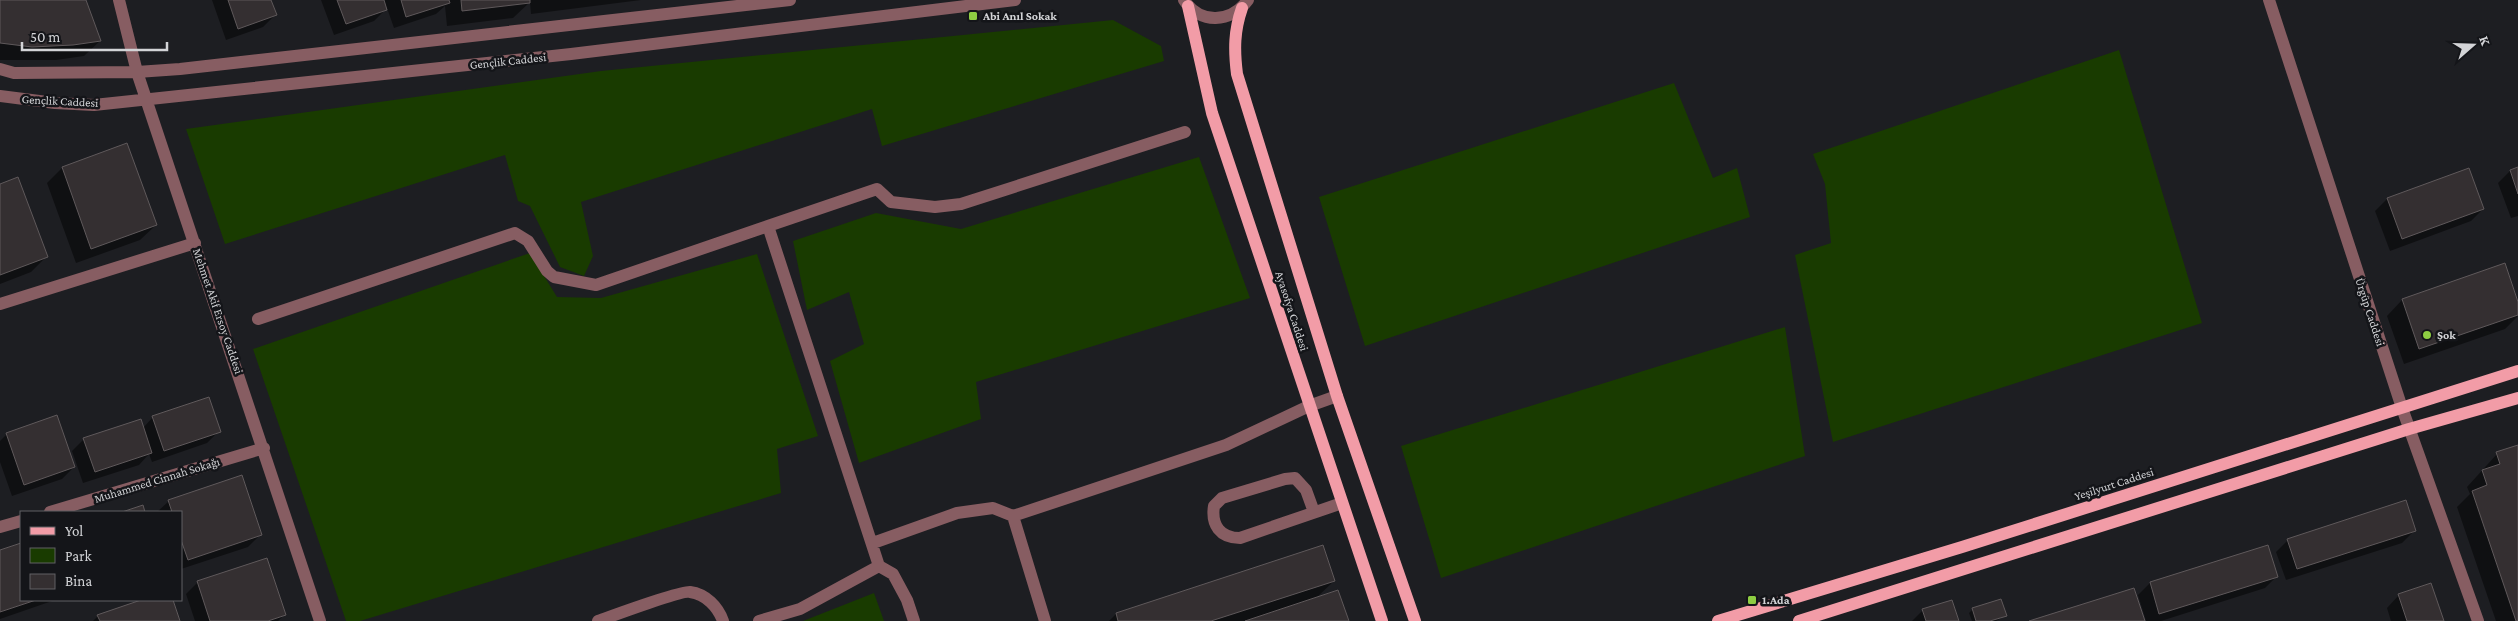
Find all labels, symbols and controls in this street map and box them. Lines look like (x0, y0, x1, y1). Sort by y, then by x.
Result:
place label: Abi Anıl Sokak (982, 9, 1057, 23)
marker: Abi Anıl Sokak (967, 10, 979, 22)
scale bar (22, 20, 168, 52)
north arrow (2448, 20, 2498, 70)
text: 50 m (30, 29, 60, 45)
text: K (2476, 34, 2495, 48)
street label: Gençlik Caddesi (469, 50, 547, 72)
street label: Gençlik Caddesi (21, 92, 99, 110)
street label: Mehmet Akif Ersoy Caddesi (190, 246, 246, 376)
street label: Ayasofya Caddesi (1272, 269, 1312, 353)
street label: Ürgüp Caddesi (2352, 276, 2388, 348)
place label: Şok (2437, 328, 2456, 342)
marker: Şok (2421, 329, 2433, 341)
street label: Muhammed Cinnah Sokağı (93, 454, 221, 506)
street label: Yeşilyurt Caddesi (2073, 465, 2155, 503)
legend (20, 511, 182, 601)
text: Yol (65, 523, 83, 539)
text: Park (65, 548, 92, 564)
text: Bina (65, 573, 92, 589)
place label: 1.Ada (1762, 593, 1790, 607)
marker: 1.Ada (1746, 594, 1758, 606)

